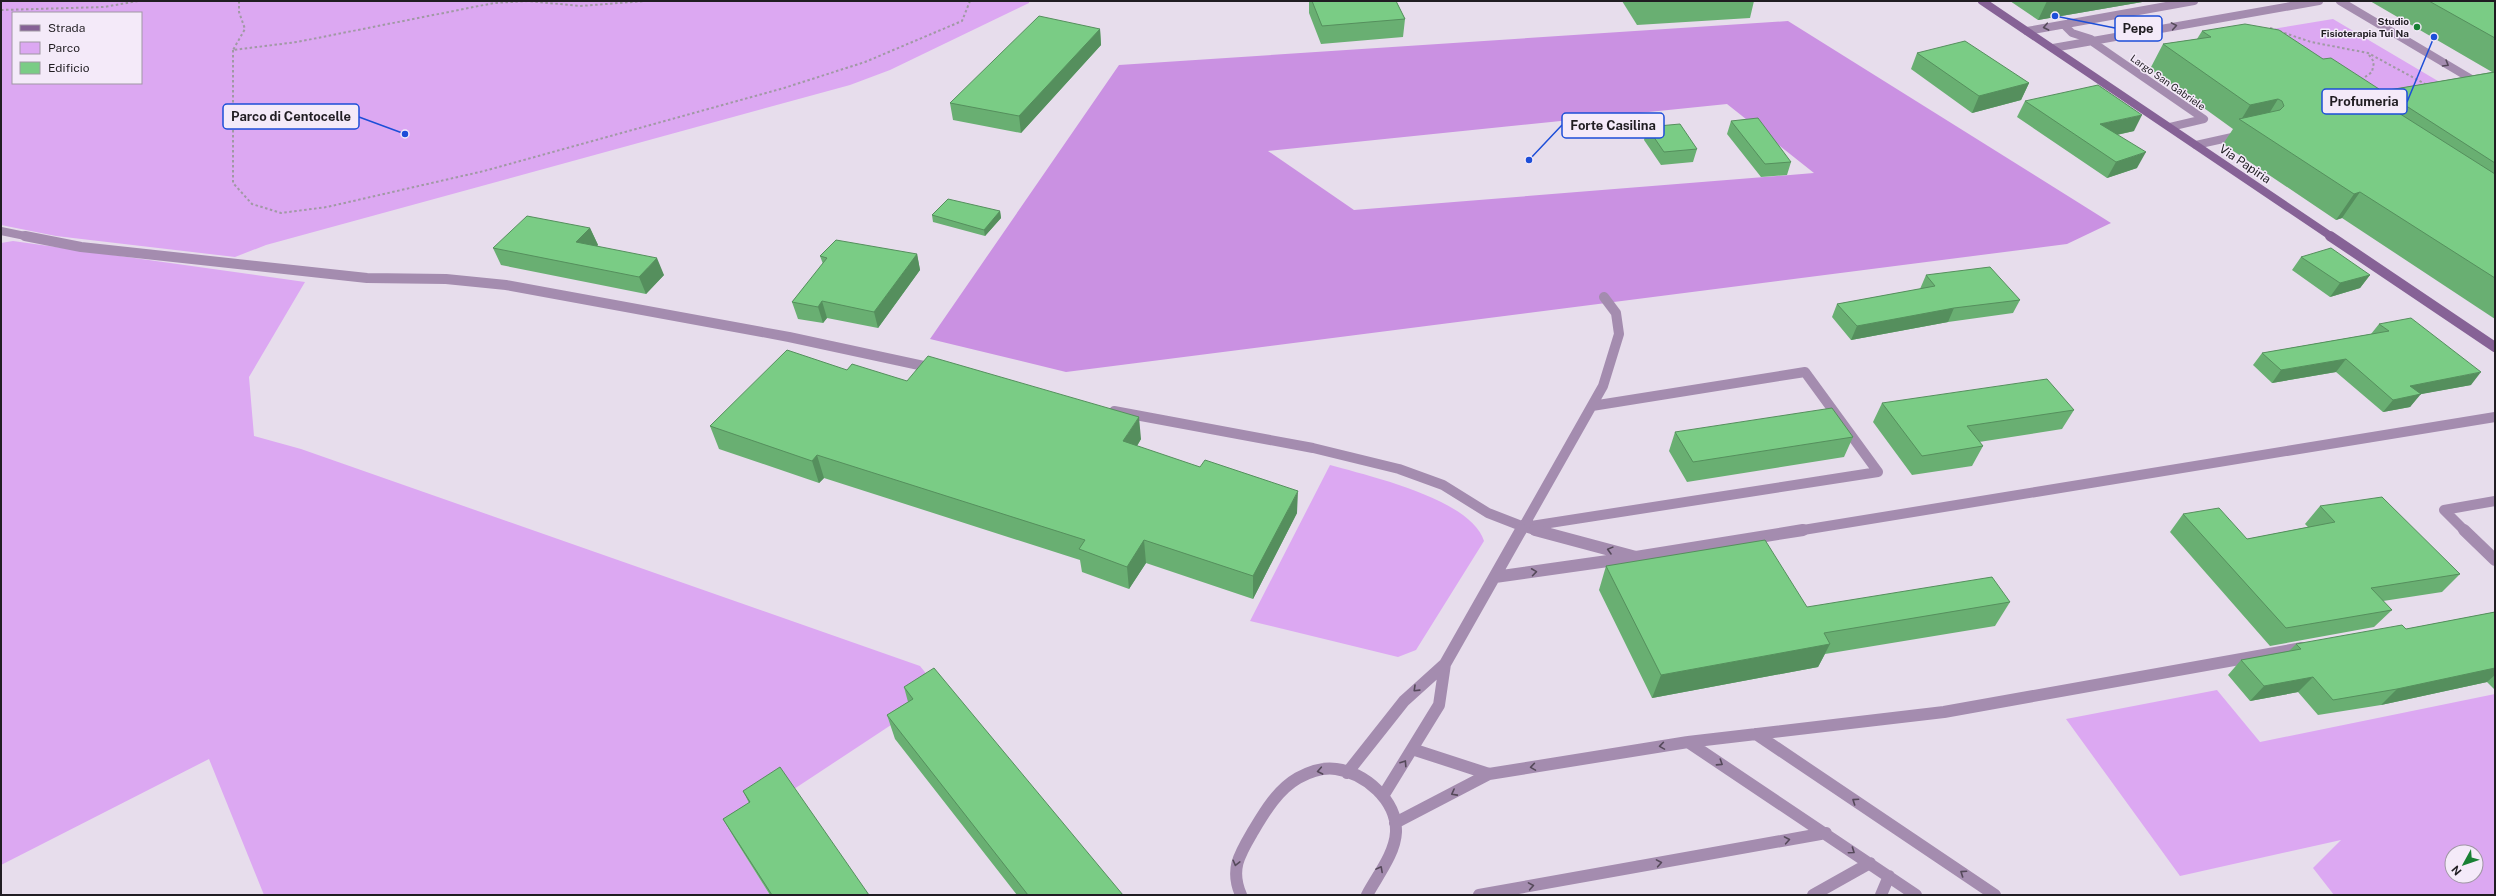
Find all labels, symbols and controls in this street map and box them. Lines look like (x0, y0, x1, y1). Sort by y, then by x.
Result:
legend (12, 12, 142, 84)
place label: Studio Fisioterapia Tui Na (2321, 15, 2409, 39)
callout: Pepe (2115, 16, 2162, 41)
text: Strada (48, 21, 85, 35)
text: Pepe (2122, 21, 2154, 36)
one-way arrow (2171, 22, 2177, 31)
marker: Studio Fisioterapia Tui Na (2412, 22, 2422, 32)
one-way arrow (2043, 23, 2049, 31)
text: Parco (48, 41, 80, 55)
street label: Largo San Gabriele (2128, 52, 2208, 113)
one-way arrow (2442, 59, 2449, 66)
text: Edificio (48, 61, 90, 75)
callout: Profumeria (2322, 89, 2407, 114)
text: Profumeria (2329, 94, 2399, 109)
callout: Parco di Centocelle (223, 104, 359, 129)
text: Parco di Centocelle (231, 109, 351, 124)
callout: Forte Casilina (1562, 113, 1664, 138)
text: Forte Casilina (1570, 118, 1656, 133)
street label: Via Papiria (2217, 142, 2273, 186)
one-way arrow (1607, 546, 1614, 555)
one-way arrow (1531, 568, 1537, 577)
one-way arrow (1413, 684, 1420, 691)
one-way arrow (1659, 741, 1665, 750)
one-way arrow (1716, 758, 1723, 766)
one-way arrow (1399, 760, 1406, 767)
one-way arrow (1530, 762, 1536, 771)
one-way arrow (1316, 766, 1323, 774)
one-way arrow (1451, 788, 1458, 795)
one-way arrow (1852, 798, 1859, 806)
one-way arrow (1784, 836, 1790, 845)
north arrow (2444, 844, 2484, 884)
one-way arrow (1848, 846, 1855, 854)
one-way arrow (1656, 859, 1662, 868)
one-way arrow (1233, 860, 1241, 867)
text: N (2449, 863, 2464, 878)
one-way arrow (1375, 866, 1383, 874)
one-way arrow (1960, 870, 1967, 878)
one-way arrow (1528, 882, 1534, 890)

